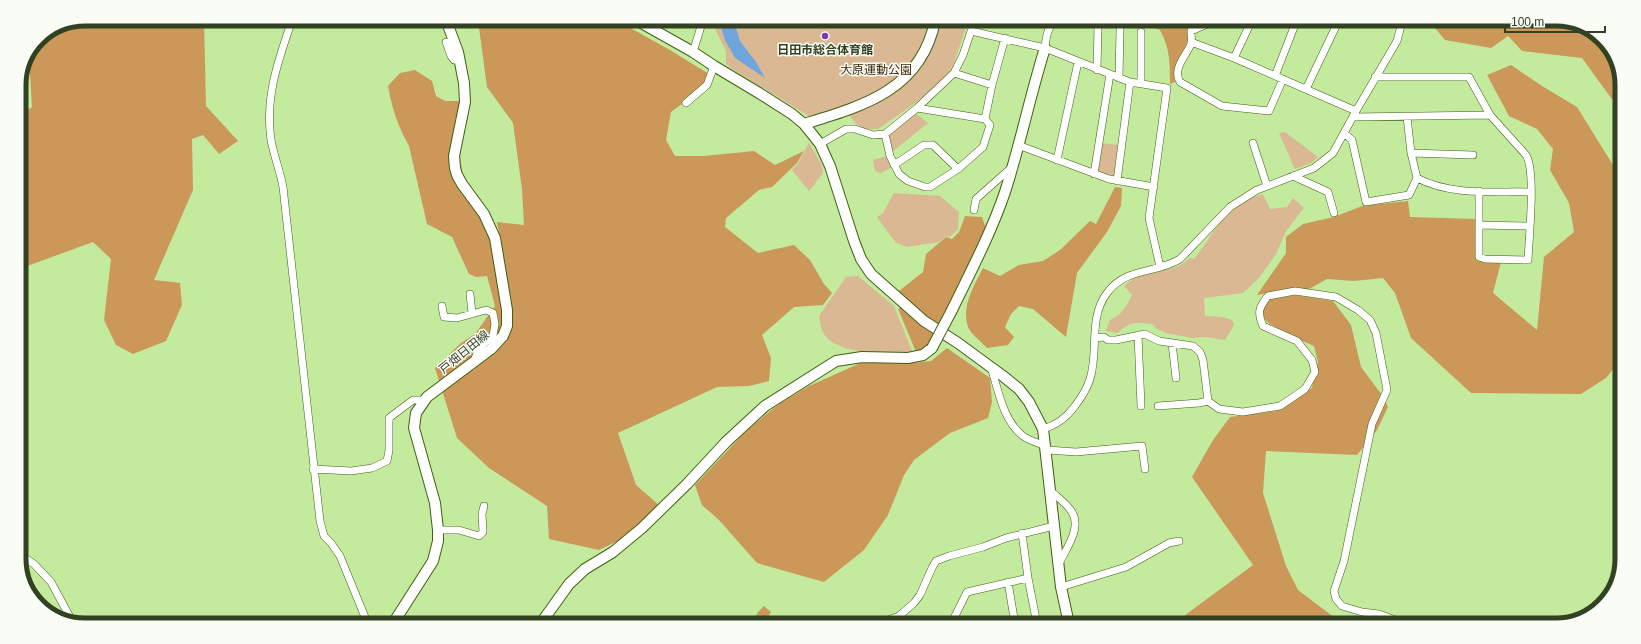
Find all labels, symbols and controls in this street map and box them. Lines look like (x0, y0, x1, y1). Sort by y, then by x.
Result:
scale bar (1505, 8, 1605, 34)
text: 100 m (1511, 15, 1544, 29)
marker: 日田市総合体育館 (820, 31, 830, 41)
place label: 日田市総合体育館 (777, 43, 873, 57)
park label: 大原運動公園 (840, 63, 912, 77)
street label: 戸畑日田線 (436, 328, 492, 376)

